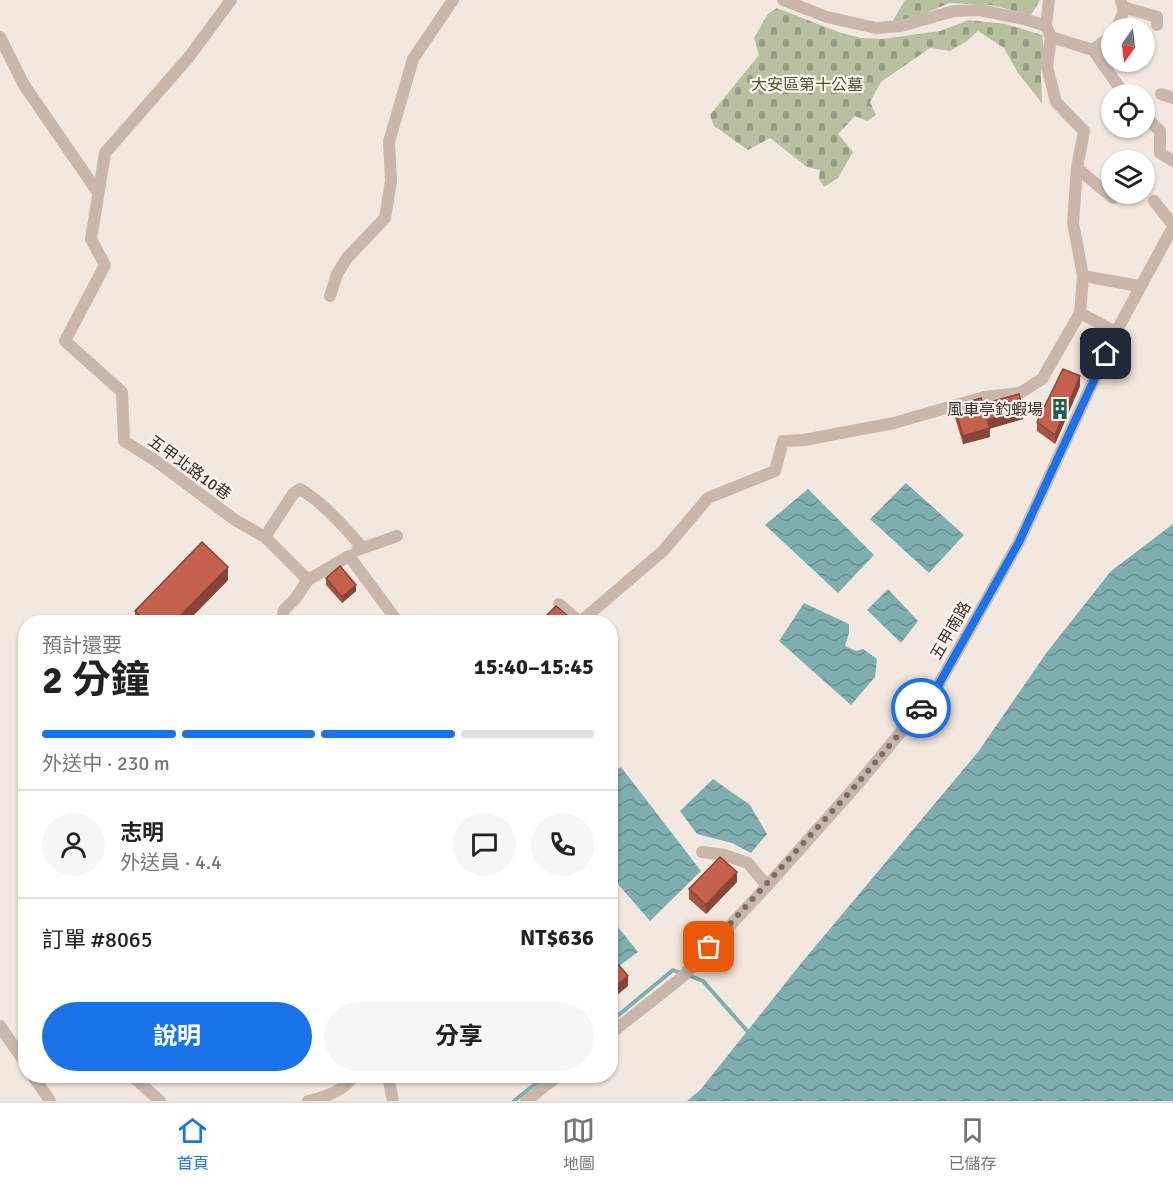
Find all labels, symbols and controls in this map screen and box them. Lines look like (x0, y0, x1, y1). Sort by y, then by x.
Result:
north arrow (1101, 18, 1155, 72)
map controls (1101, 18, 1155, 204)
park label: 大安區第十公墓 (751, 75, 863, 95)
button: locate (1101, 84, 1155, 138)
button: layers (1101, 150, 1155, 204)
pin (1080, 328, 1131, 379)
icon: home (1089, 337, 1122, 370)
building icon: 風車亭釣蝦場 (1048, 397, 1072, 421)
place label: 風車亭釣蝦場 (947, 400, 1043, 420)
street label: 五甲北路10巷 (144, 431, 235, 504)
street label: 五甲南路 (926, 598, 976, 663)
text: 預計還要 (42, 633, 122, 658)
text: 15:40–15:45 (474, 653, 594, 680)
text: 2 分鐘 (42, 656, 150, 704)
courier (891, 678, 951, 738)
icon: car (905, 692, 938, 725)
text: 外送中 · 230 m (42, 751, 170, 776)
button: person (42, 813, 105, 876)
button: chat (453, 813, 516, 876)
button: phone (531, 813, 594, 876)
text: 志明 (120, 819, 164, 846)
text: 外送員 · 4.4 (120, 850, 222, 875)
pin (683, 921, 734, 972)
text: NT$636 (520, 924, 594, 951)
text: 訂單 #8065 (42, 926, 153, 953)
icon: bag (692, 930, 725, 963)
button: 說明 (42, 1002, 312, 1071)
button: 分享 (324, 1002, 594, 1071)
tab: 首頁 (176, 1114, 209, 1174)
tab: 地圖 (562, 1114, 595, 1174)
tab: 已儲存 (948, 1114, 996, 1174)

